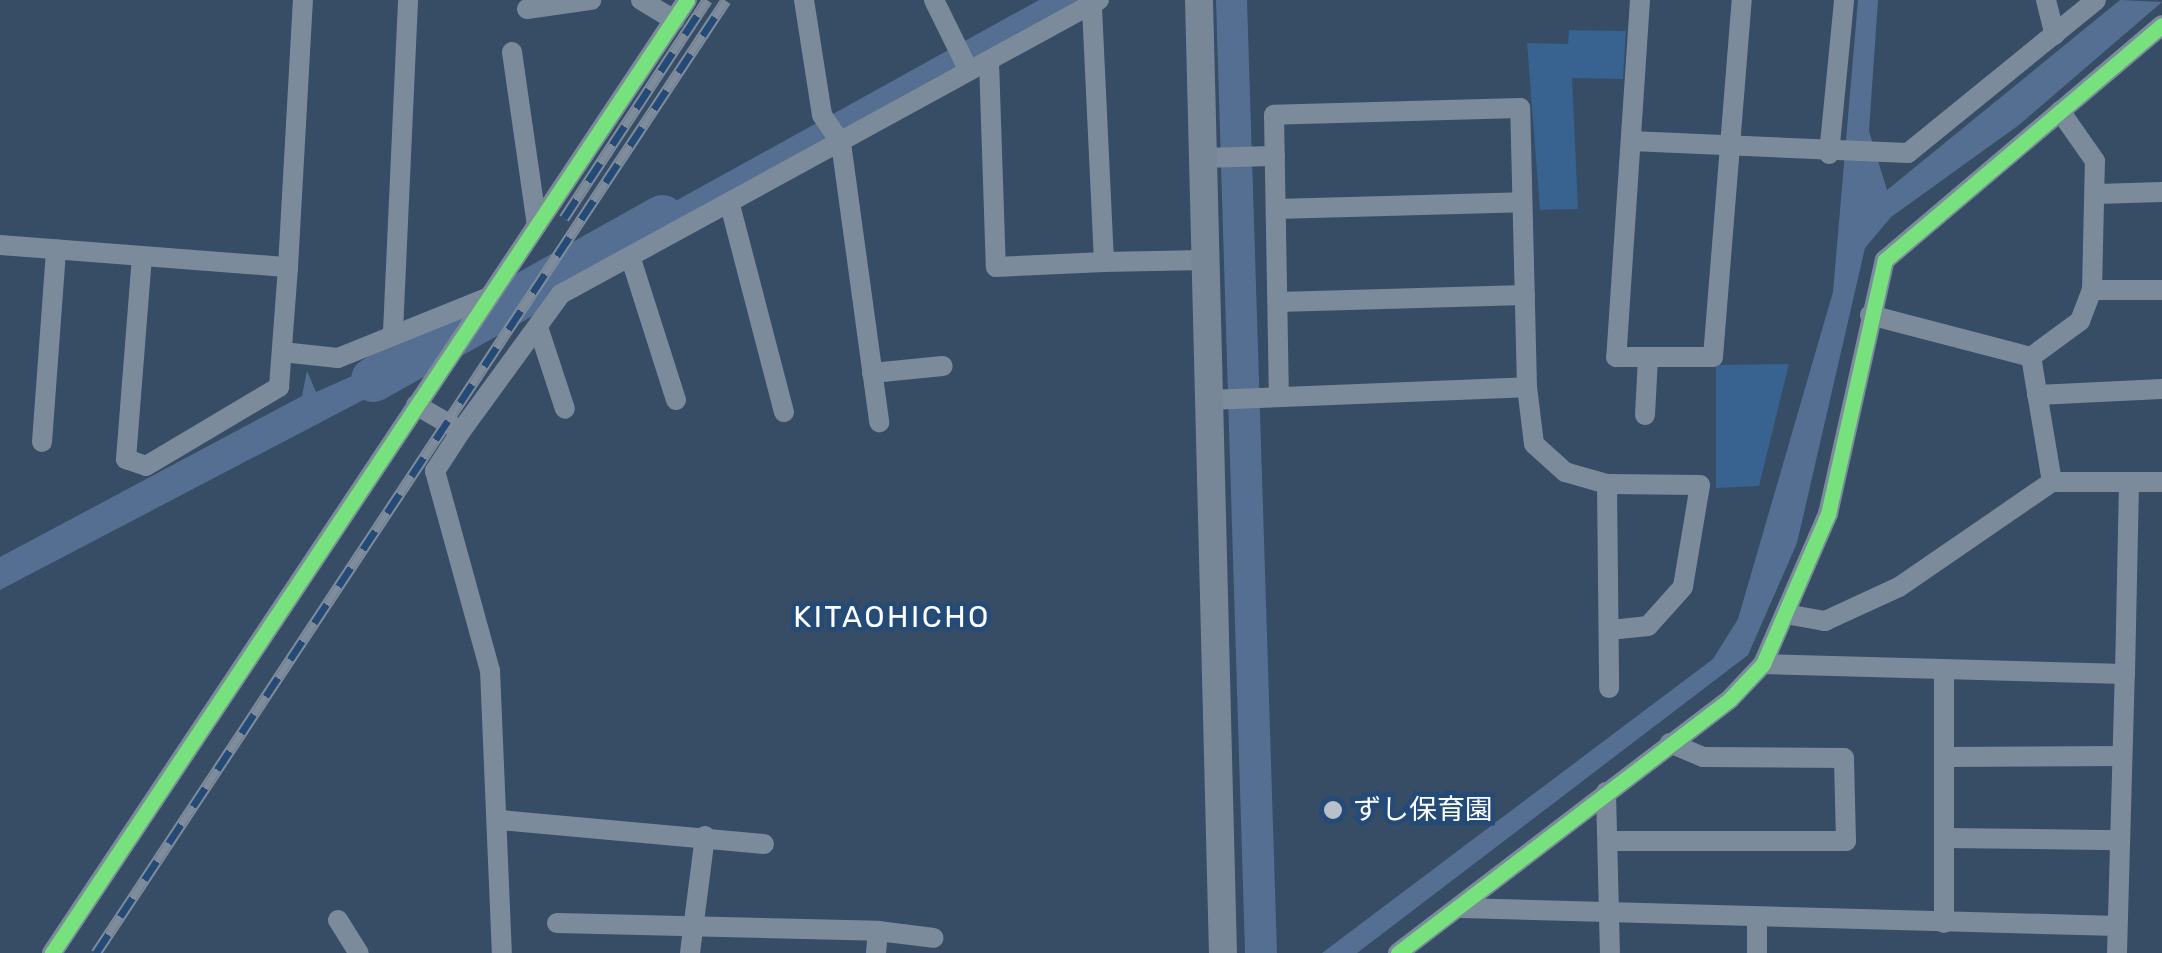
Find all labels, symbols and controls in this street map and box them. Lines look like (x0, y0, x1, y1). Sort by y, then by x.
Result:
district label: KITAOHICHO (793, 599, 991, 635)
place label: ずし保育園 (1353, 793, 1493, 827)
marker: ずし保育園 (1322, 799, 1344, 821)

